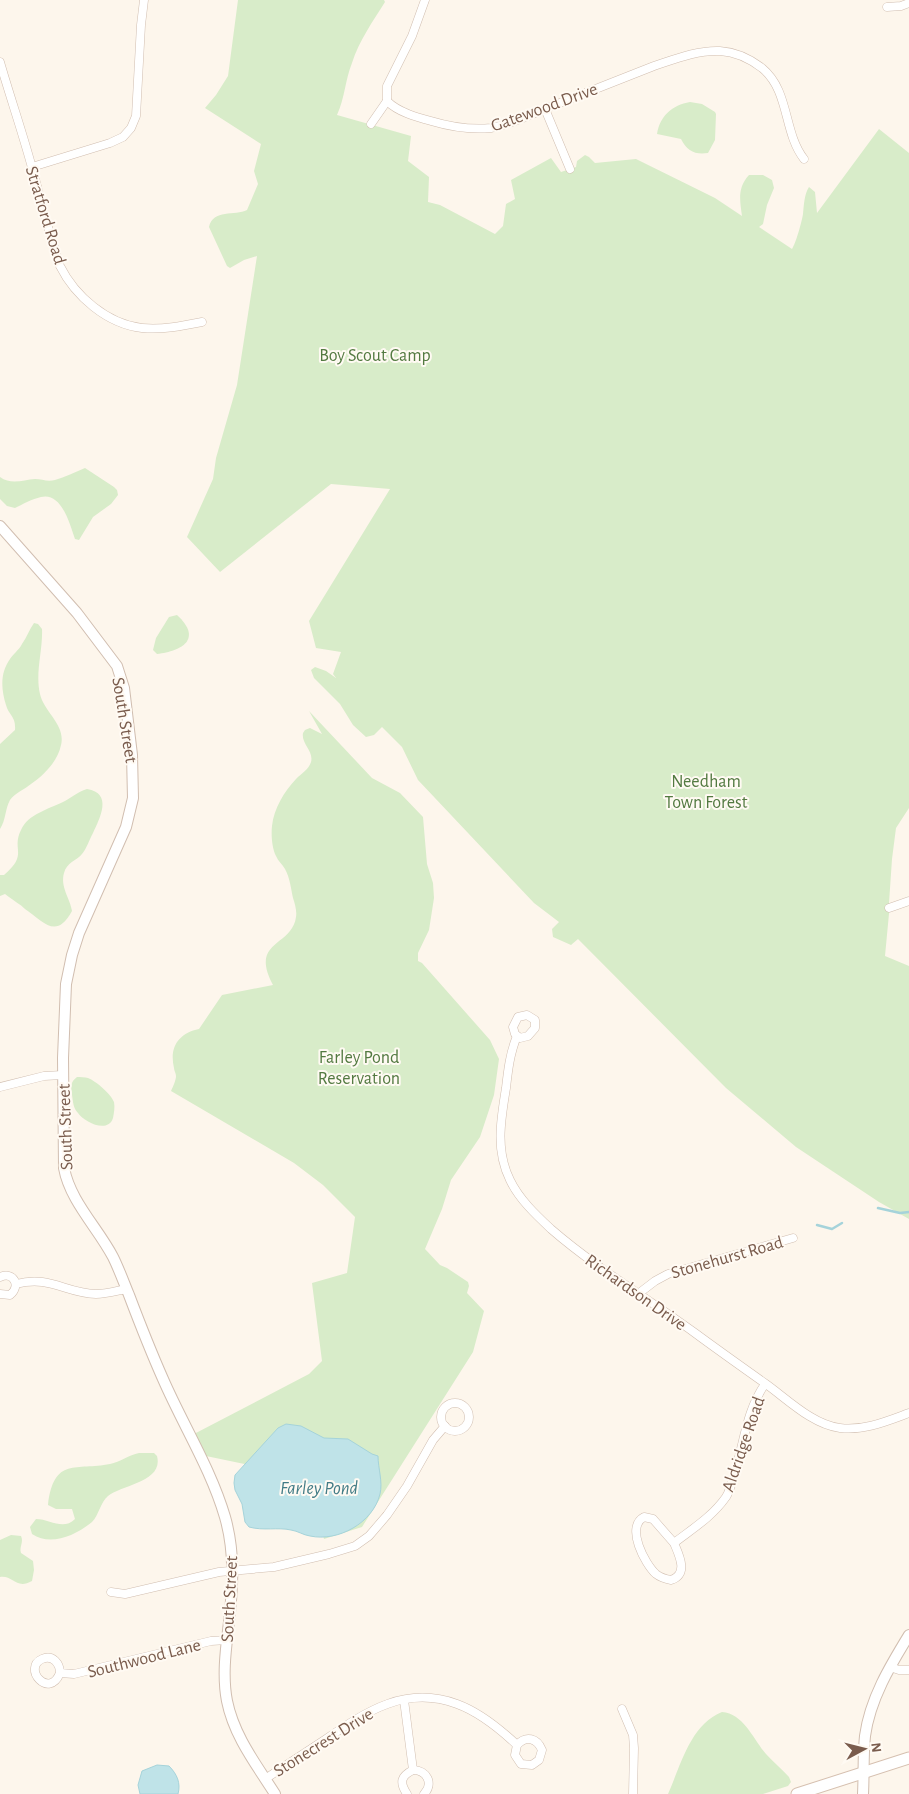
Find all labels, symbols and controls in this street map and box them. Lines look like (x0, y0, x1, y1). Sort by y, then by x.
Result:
street label: Gatewood Drive (489, 80, 600, 136)
street label: Stratford Road (22, 164, 69, 267)
park label: Boy Scout Camp (319, 347, 431, 365)
street label: South Street (108, 676, 140, 765)
park label: Needham Town Forest (665, 773, 748, 812)
park label: Farley Pond Reservation (318, 1049, 400, 1088)
street label: South Street (55, 1083, 77, 1171)
street label: Stonehurst Road (669, 1233, 785, 1283)
street label: Richardson Drive (582, 1251, 689, 1334)
street label: Aldridge Road (719, 1394, 769, 1494)
water label: Farley Pond (280, 1479, 359, 1498)
street label: South Street (219, 1555, 241, 1643)
street label: Southwood Lane (86, 1636, 203, 1682)
street label: Stonecrest Drive (270, 1705, 377, 1781)
north arrow (839, 1724, 889, 1774)
text: N (868, 1742, 883, 1753)

